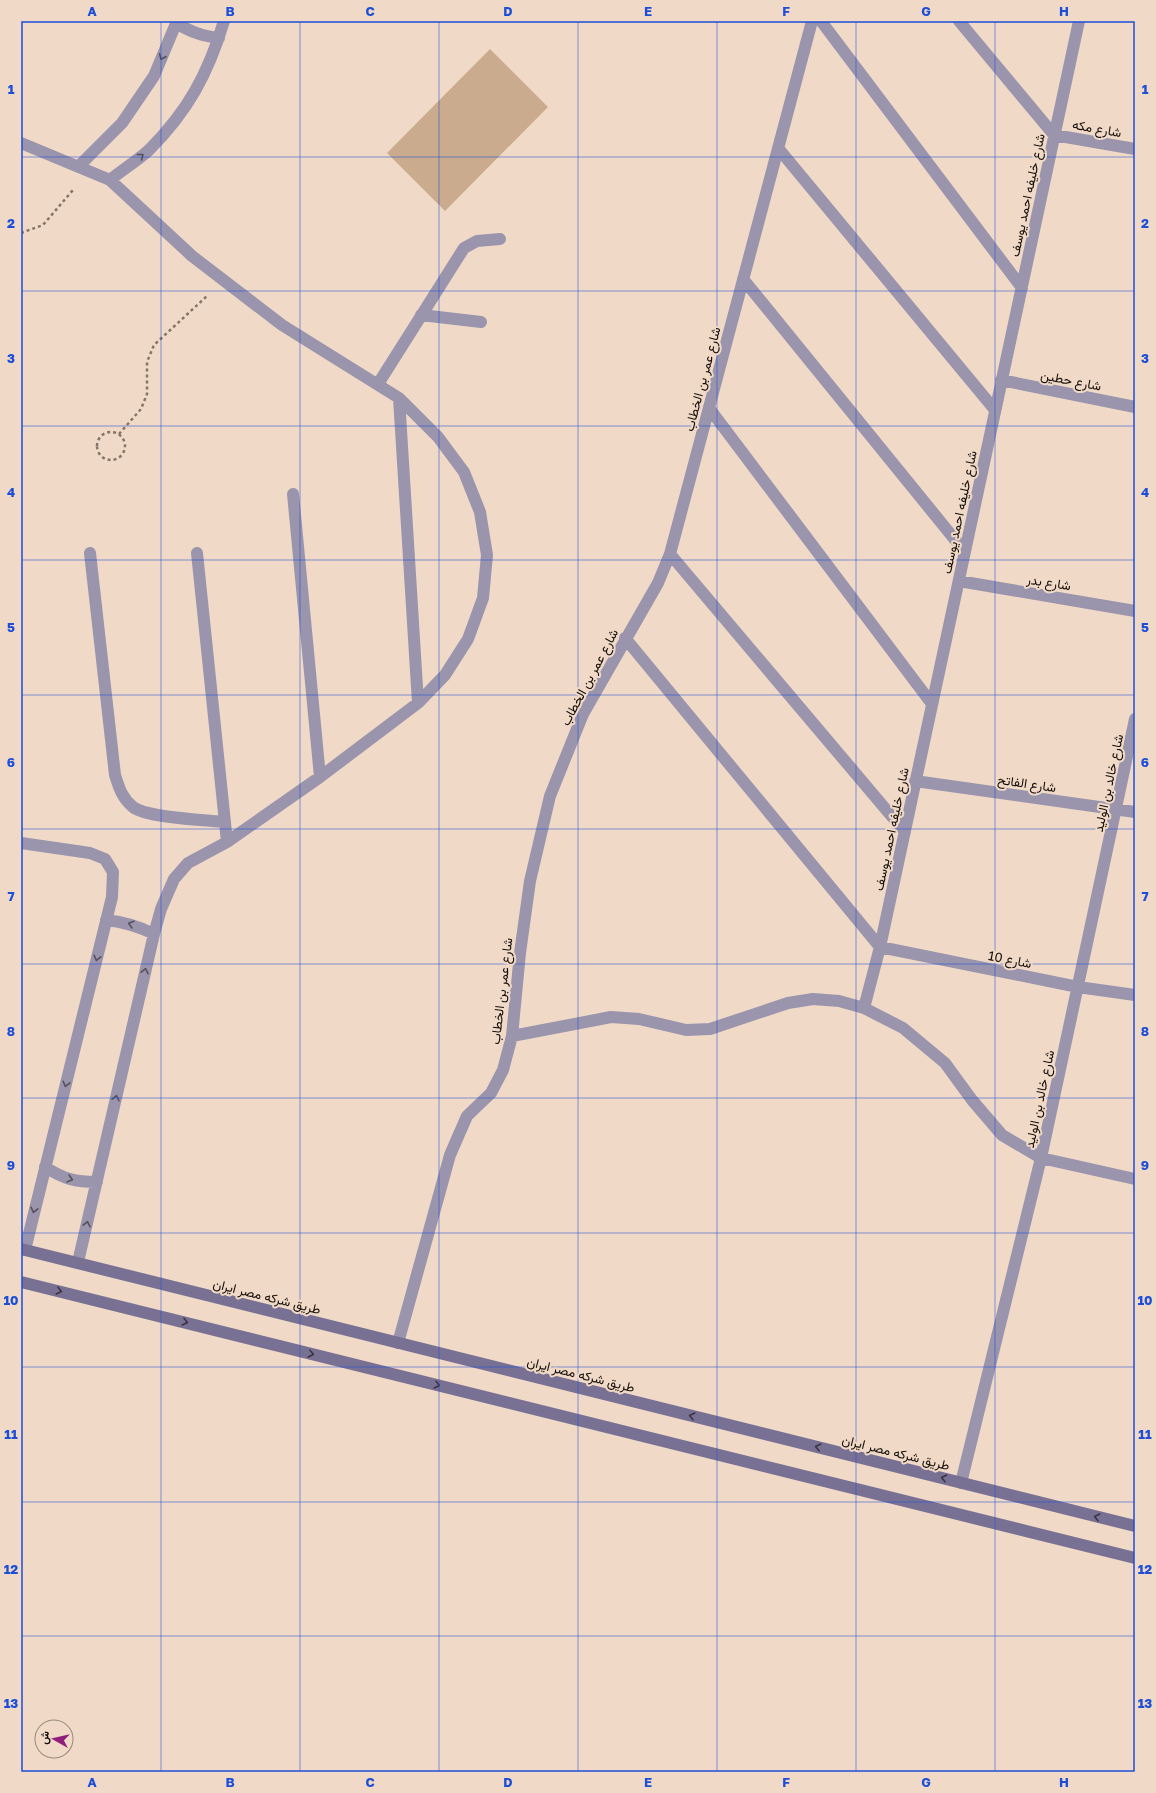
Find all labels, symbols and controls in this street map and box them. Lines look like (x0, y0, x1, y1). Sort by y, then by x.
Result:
text: A (87, 3, 97, 19)
text: B (225, 3, 235, 19)
text: C (365, 3, 375, 19)
text: D (503, 3, 513, 19)
text: E (644, 3, 652, 19)
text: F (782, 3, 790, 19)
text: G (921, 3, 931, 19)
text: H (1059, 3, 1069, 19)
one-way arrow (159, 53, 167, 60)
text: 1 (8, 81, 15, 97)
text: 1 (1142, 81, 1149, 97)
street label: شارع مكه (1071, 116, 1123, 142)
street label: شارع خليفه احمد يوسف (1006, 132, 1050, 259)
one-way arrow (136, 154, 143, 161)
text: 2 (7, 215, 15, 231)
text: 2 (1141, 215, 1149, 231)
street label: شارع عمر بن الخطاب (680, 325, 726, 434)
text: 3 (7, 350, 15, 366)
text: 3 (1141, 350, 1149, 366)
street label: شارع حطين (1039, 366, 1103, 396)
street label: شارع خليفه احمد يوسف (938, 449, 982, 576)
text: 4 (7, 484, 15, 500)
text: 4 (1141, 484, 1149, 500)
street label: شارع بدر (1024, 570, 1072, 595)
text: 5 (7, 619, 15, 635)
text: 5 (1141, 619, 1149, 635)
street label: شارع عمر بن الخطاب (557, 626, 623, 729)
street label: شارع خالد بن الوليد (1090, 733, 1128, 834)
text: 6 (7, 754, 15, 770)
text: 6 (1141, 754, 1149, 770)
street label: شارع خليفه احمد يوسف (870, 766, 914, 893)
street label: شارع الفاتح (996, 771, 1057, 797)
text: 7 (7, 888, 15, 904)
text: 7 (1141, 888, 1149, 904)
one-way arrow (128, 920, 135, 929)
street label: شارع عمر بن الخطاب (487, 937, 517, 1046)
street label: شارع 10 (987, 947, 1033, 973)
one-way arrow (93, 954, 102, 961)
one-way arrow (141, 968, 149, 974)
text: 8 (7, 1023, 15, 1039)
text: 8 (1141, 1023, 1149, 1039)
street label: شارع خالد بن الوليد (1021, 1049, 1059, 1150)
one-way arrow (62, 1081, 70, 1087)
one-way arrow (112, 1094, 120, 1101)
text: 9 (7, 1157, 15, 1173)
text: 9 (1141, 1157, 1149, 1173)
one-way arrow (66, 1174, 73, 1183)
one-way arrow (31, 1207, 39, 1213)
one-way arrow (83, 1221, 91, 1227)
street label: طريق شركه مصر ايران (211, 1275, 323, 1318)
one-way arrow (55, 1286, 62, 1295)
text: 10 (3, 1292, 19, 1308)
text: 10 (1137, 1292, 1153, 1308)
one-way arrow (182, 1318, 188, 1326)
one-way arrow (308, 1349, 314, 1357)
street label: طريق شركه مصر ايران (525, 1353, 637, 1396)
one-way arrow (434, 1380, 441, 1389)
one-way arrow (688, 1412, 695, 1420)
text: 11 (4, 1426, 18, 1442)
text: 11 (1138, 1426, 1152, 1442)
street label: طريق شركه مصر ايران (840, 1431, 952, 1474)
one-way arrow (815, 1443, 822, 1452)
one-way arrow (941, 1475, 947, 1483)
one-way arrow (1094, 1513, 1100, 1521)
text: 12 (4, 1561, 18, 1577)
text: 12 (1138, 1561, 1152, 1577)
text: 13 (4, 1695, 18, 1711)
text: 13 (1138, 1695, 1152, 1711)
north arrow (34, 1719, 74, 1759)
text: ش (36, 1730, 52, 1745)
text: A (87, 1774, 97, 1790)
text: B (225, 1774, 235, 1790)
text: C (365, 1774, 375, 1790)
text: D (503, 1774, 513, 1790)
text: E (644, 1774, 652, 1790)
text: F (782, 1774, 790, 1790)
text: G (921, 1774, 931, 1790)
text: H (1059, 1774, 1069, 1790)

